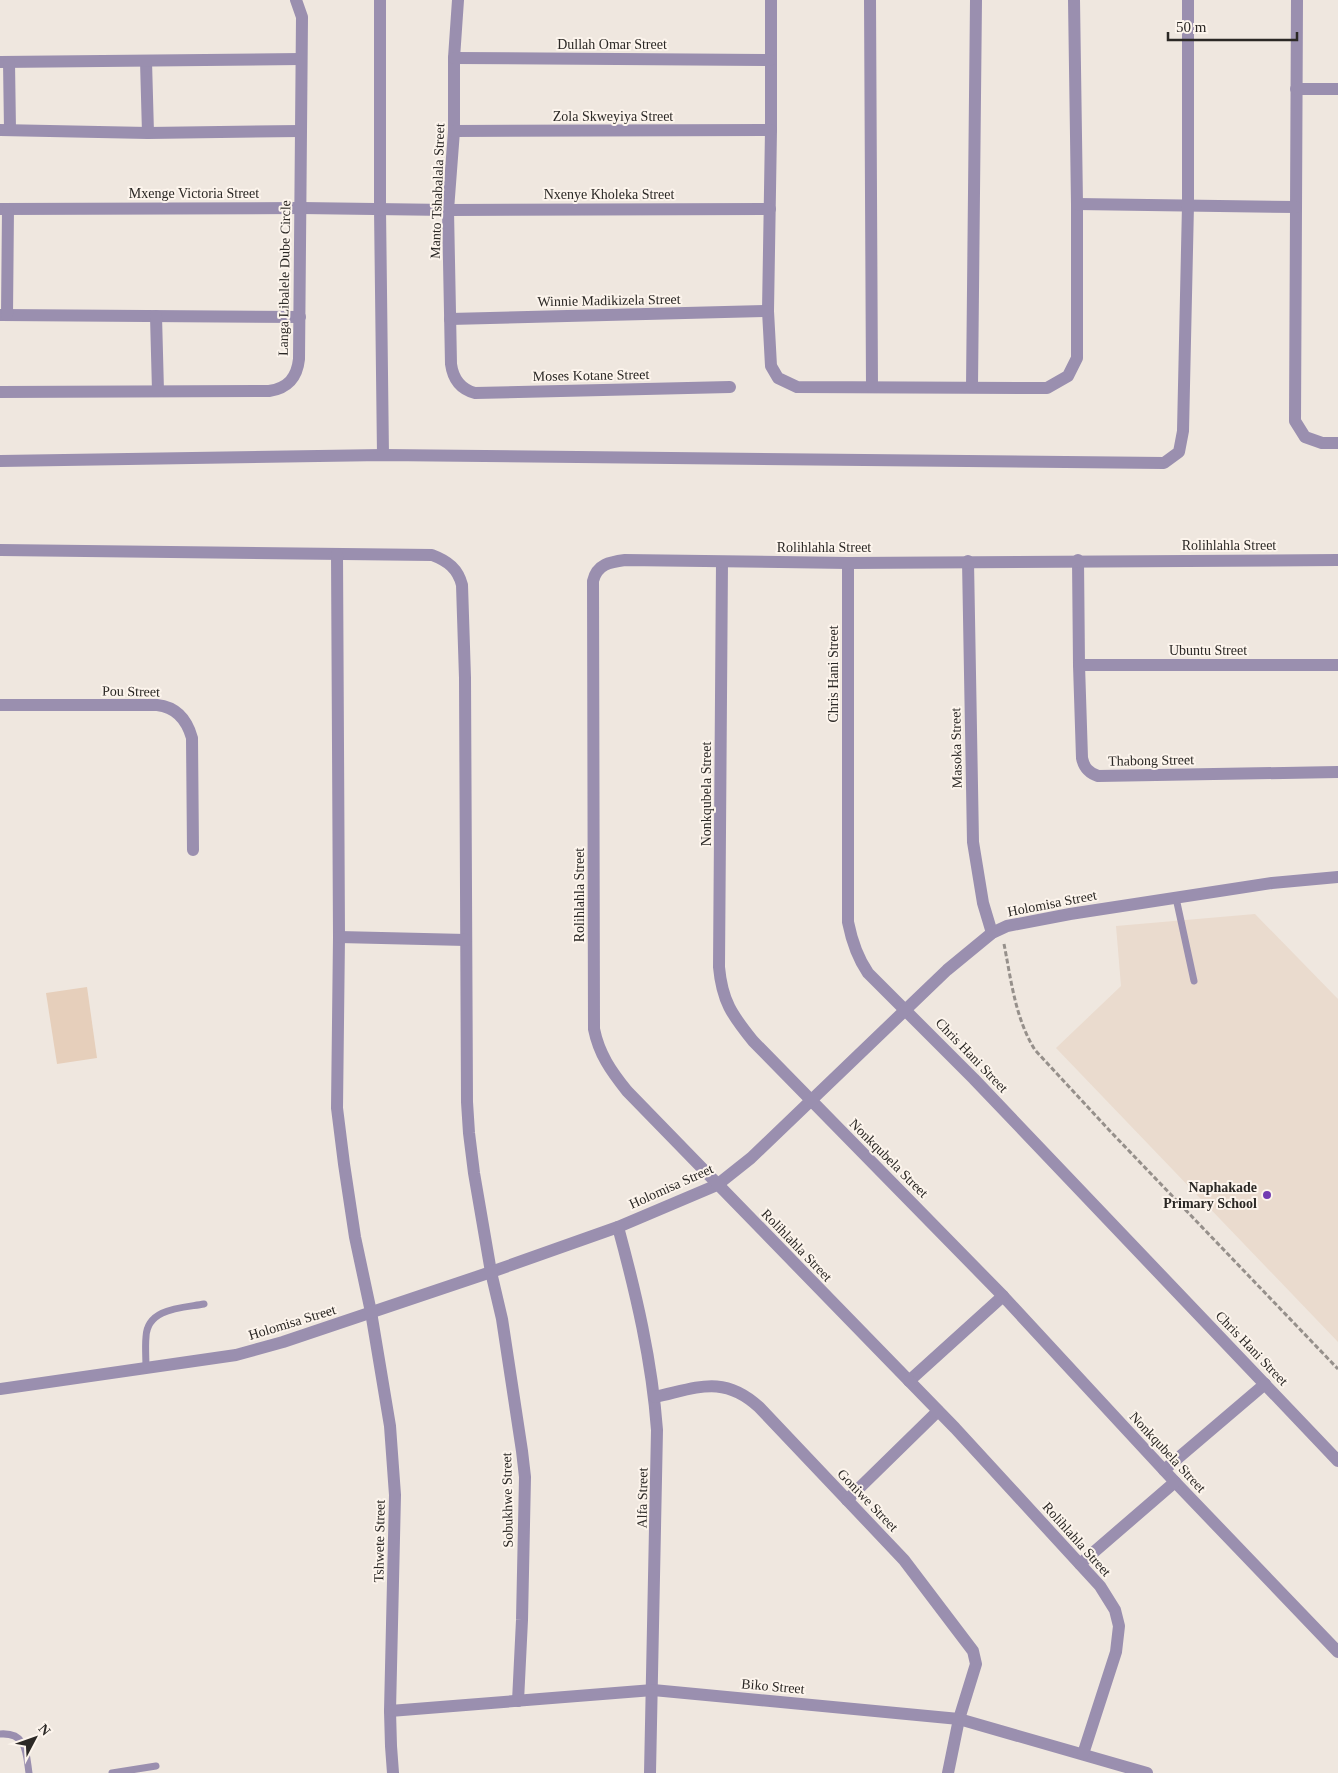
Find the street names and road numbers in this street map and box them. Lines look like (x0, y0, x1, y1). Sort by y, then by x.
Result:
street label: Dullah Omar Street (557, 37, 667, 52)
street label: Zola Skweyiya Street (553, 109, 673, 124)
street label: Manto Tshabalala Street (428, 123, 447, 259)
street label: Mxenge Victoria Street (129, 186, 259, 201)
street label: Nxenye Kholeka Street (544, 187, 674, 202)
street label: Langa Libalele Dube Circle (276, 200, 293, 356)
street label: Winnie Madikizela Street (537, 292, 681, 309)
street label: Moses Kotane Street (533, 367, 650, 384)
street label: Rolihlahla Street (1182, 538, 1276, 553)
street label: Rolihlahla Street (777, 540, 871, 555)
street label: Chris Hani Street (826, 625, 841, 723)
street label: Ubuntu Street (1169, 643, 1247, 658)
street label: Pou Street (102, 683, 160, 700)
street label: Masoka Street (948, 708, 965, 788)
street label: Nonkqubela Street (699, 742, 714, 846)
street label: Thabong Street (1108, 752, 1194, 769)
street label: Rolihlahla Street (572, 848, 587, 942)
street label: Holomisa Street (1006, 887, 1098, 919)
street label: Chris Hani Street (932, 1015, 1011, 1096)
street label: Nonkqubela Street (846, 1116, 931, 1201)
street label: Holomisa Street (627, 1161, 716, 1212)
street label: Rolihlahla Street (758, 1206, 835, 1285)
street label: Holomisa Street (247, 1302, 338, 1343)
street label: Chris Hani Street (1212, 1308, 1291, 1389)
street label: Nonkqubela Street (1126, 1409, 1209, 1496)
street label: Sobukhwe Street (499, 1452, 516, 1548)
street label: Goniwe Street (834, 1466, 901, 1535)
street label: Alfa Street (634, 1467, 651, 1529)
street label: Tshwete Street (371, 1499, 388, 1582)
street label: Rolihlahla Street (1039, 1499, 1114, 1580)
street label: Biko Street (741, 1676, 805, 1697)

